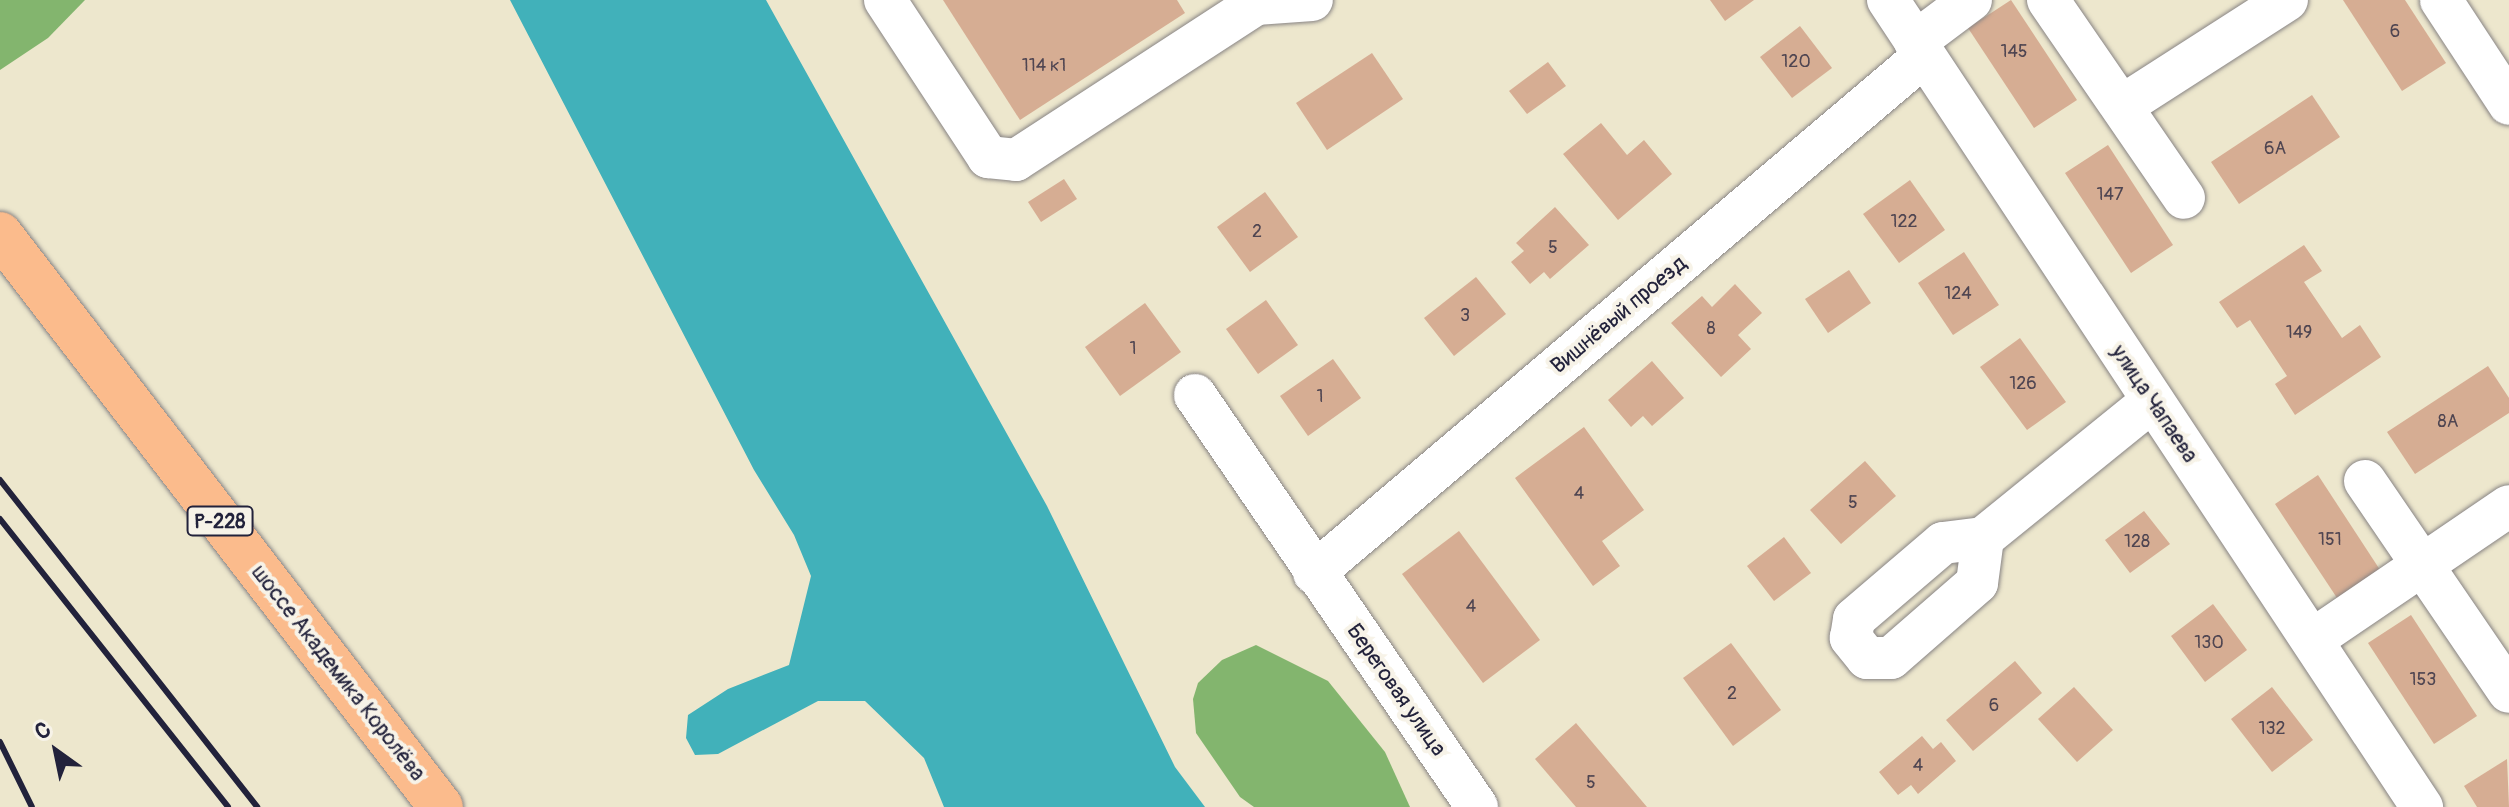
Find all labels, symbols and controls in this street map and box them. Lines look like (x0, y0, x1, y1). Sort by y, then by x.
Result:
house number: 6 (2390, 21, 2400, 43)
house number: 145 (2000, 41, 2028, 63)
house number: 120 (1781, 51, 1811, 73)
house number: 114 к1 (1022, 55, 1066, 77)
house number: 6А (2264, 138, 2286, 160)
house number: 147 (2097, 184, 2123, 206)
house number: 122 (1890, 211, 1918, 233)
house number: 2 (1252, 221, 1262, 243)
house number: 5 (1548, 237, 1558, 259)
street label: Вишнёвый проезд (1546, 251, 1692, 379)
house number: 124 (1944, 283, 1972, 305)
house number: 3 (1460, 305, 1470, 327)
house number: 8 (1706, 318, 1716, 340)
house number: 149 (2286, 322, 2312, 344)
house number: 1 (1129, 338, 1137, 360)
street label: улица Чапаева (2105, 340, 2203, 468)
house number: 126 (2009, 373, 2037, 395)
house number: 1 (1316, 386, 1324, 408)
house number: 8А (2438, 411, 2458, 433)
house number: 4 (1574, 483, 1584, 505)
house number: 5 (1848, 492, 1858, 514)
road number: Р-228 (186, 505, 254, 537)
house number: 151 (2318, 529, 2342, 551)
house number: 128 (2124, 531, 2150, 553)
street label: шоссе Академика Королёва (245, 560, 431, 786)
house number: 4 (1466, 596, 1476, 618)
street label: Береговая улица (1341, 619, 1451, 761)
house number: 130 (2194, 632, 2224, 654)
house number: 153 (2410, 669, 2436, 691)
house number: 2 (1727, 683, 1737, 705)
house number: 6 (1989, 695, 1999, 717)
north arrow (16, 711, 96, 791)
text: С (30, 715, 56, 746)
house number: 132 (2258, 718, 2286, 740)
house number: 4 (1913, 755, 1923, 777)
house number: 5 (1586, 772, 1596, 794)

